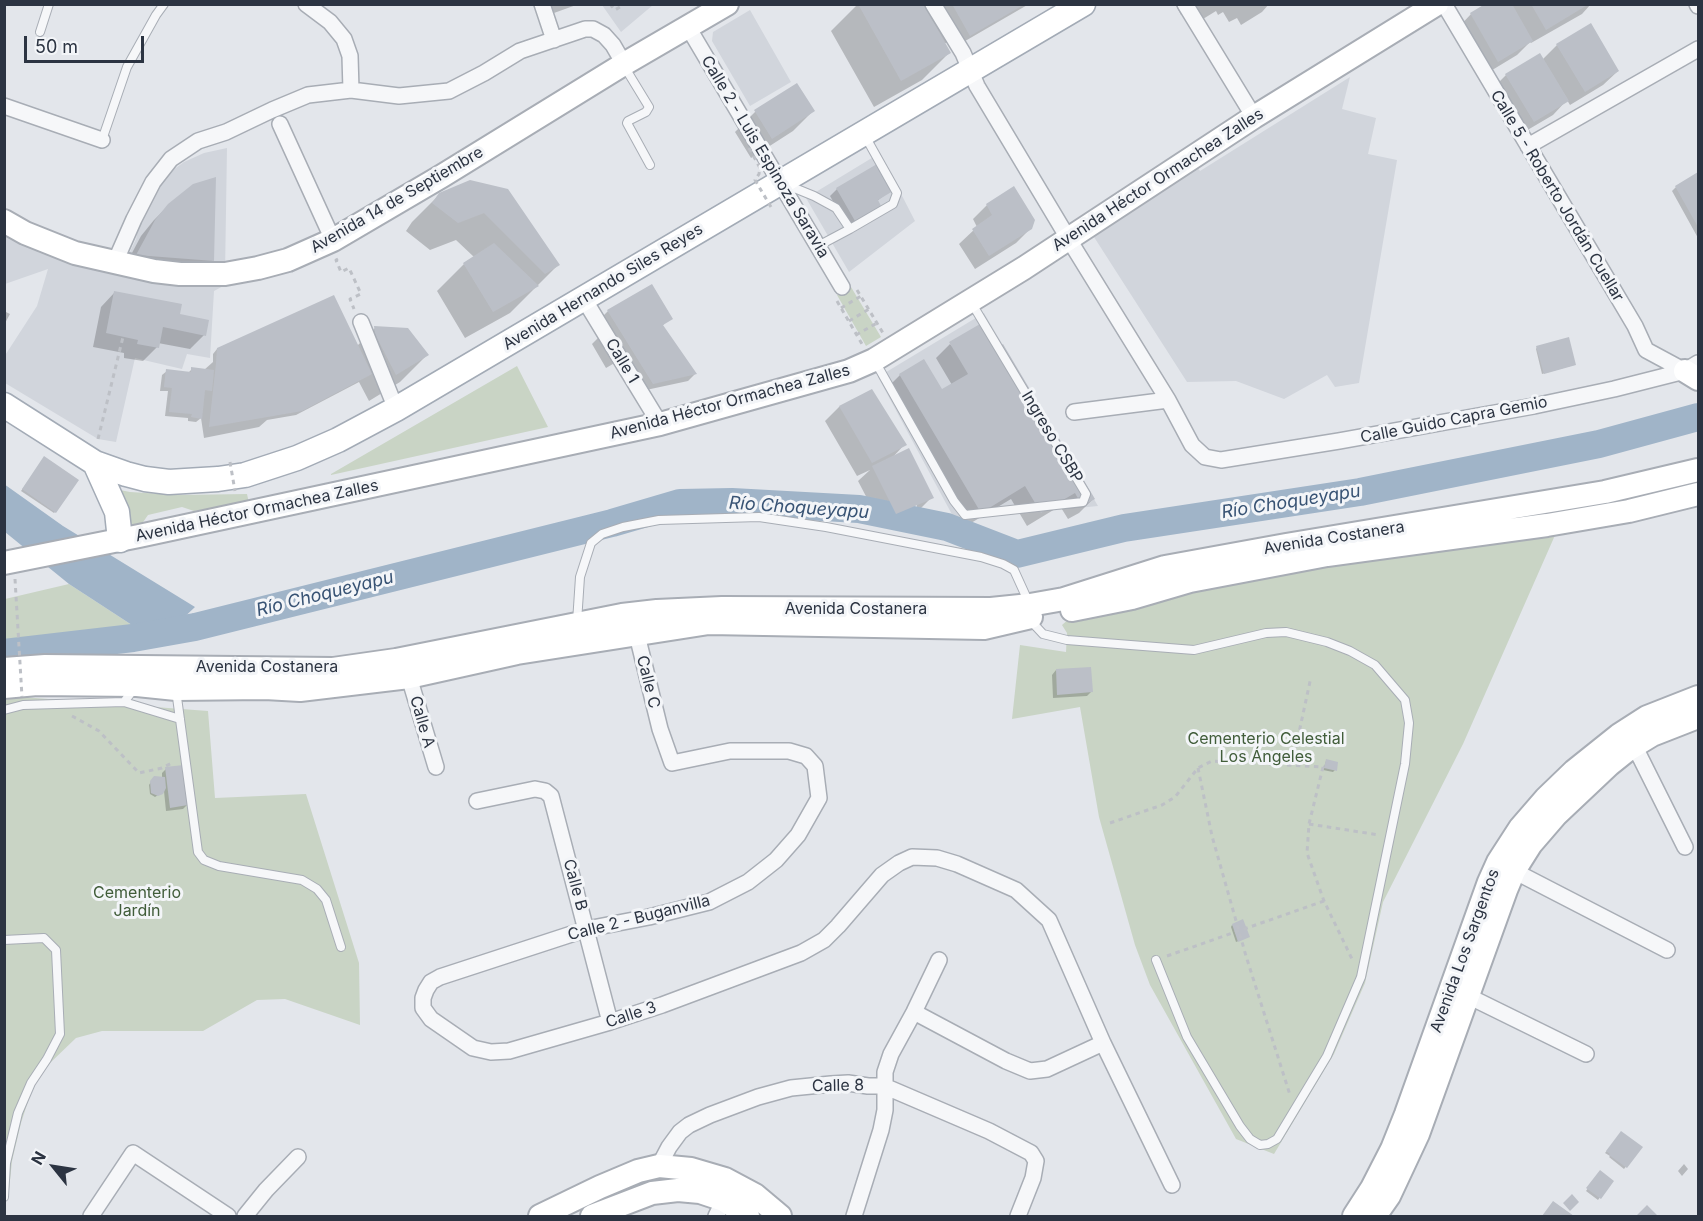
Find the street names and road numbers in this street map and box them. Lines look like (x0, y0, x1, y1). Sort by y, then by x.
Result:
street label: Calle 2 - Luis Espinoza Saravia (697, 52, 833, 262)
street label: Calle 5 - Roberto Jordán Cuellar (1486, 87, 1628, 305)
street label: Avenida Héctor Ormachea Zalles (1049, 104, 1267, 256)
street label: Avenida 14 de Septiembre (307, 143, 487, 257)
street label: Avenida Hernando Siles Reyes (500, 220, 706, 354)
street label: Calle 1 (601, 335, 643, 387)
street label: Avenida Héctor Ormachea Zalles (608, 361, 852, 443)
street label: Ingreso CSBP (1017, 388, 1087, 486)
street label: Calle Guido Capra Gemio (1359, 392, 1549, 448)
street label: Avenida Héctor Ormachea Zalles (134, 476, 380, 546)
street label: Avenida Costanera (1262, 517, 1406, 559)
street label: Avenida Costanera (785, 599, 927, 619)
street label: Calle C (632, 654, 664, 710)
street label: Avenida Costanera (196, 657, 338, 677)
street label: Calle A (405, 694, 439, 750)
street label: Calle B (559, 857, 591, 913)
street label: Avenida Los Sargentos (1426, 866, 1504, 1036)
street label: Calle 2 - Buganvilla (566, 891, 712, 945)
street label: Calle 3 (603, 998, 659, 1032)
street label: Calle 8 (812, 1076, 864, 1096)

